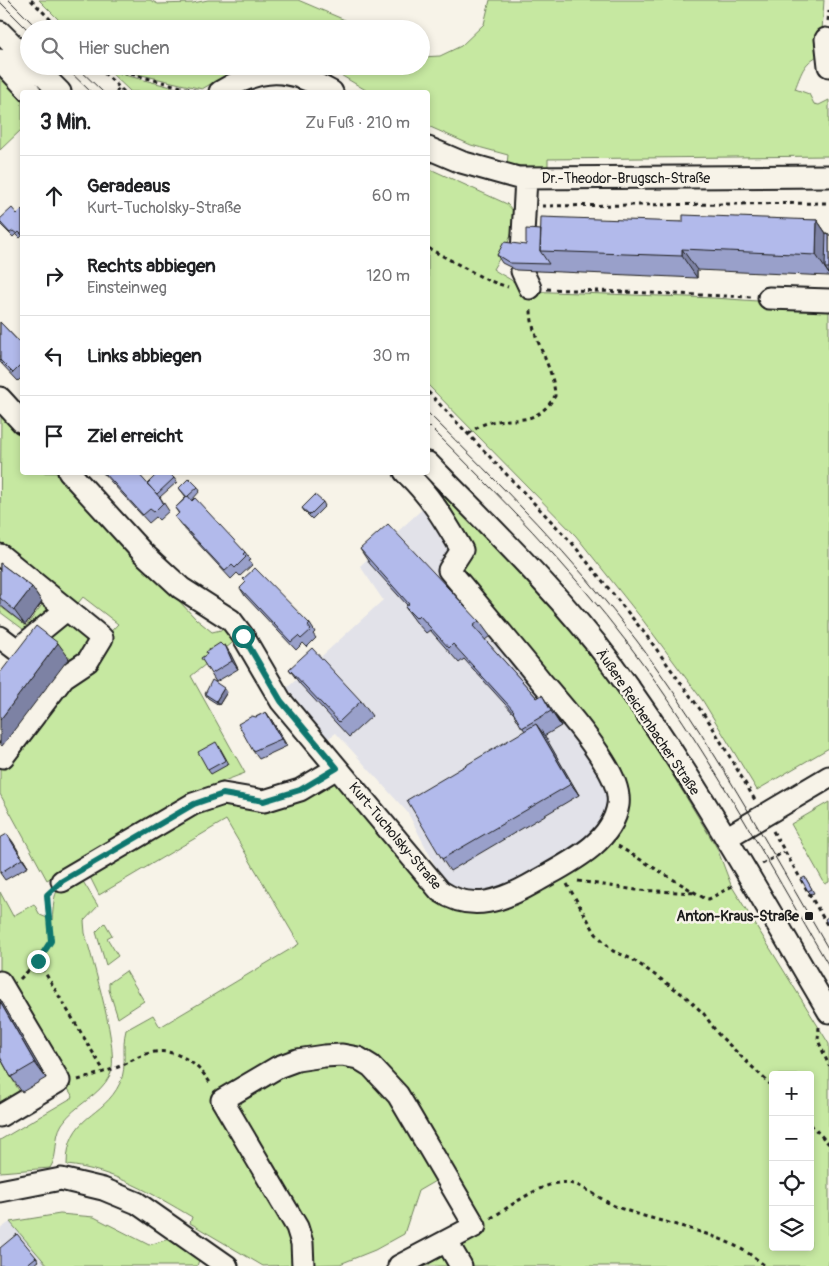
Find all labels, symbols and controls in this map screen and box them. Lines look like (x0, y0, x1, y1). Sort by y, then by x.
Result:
search box (20, 20, 430, 75)
icon: search (38, 34, 66, 62)
text: Hier suchen (78, 36, 170, 60)
text: 3 Min. (40, 109, 91, 136)
text: Zu Fuß · 210 m (305, 113, 410, 133)
street label: Dr.-Theodor-Brugsch-Straße (542, 170, 710, 187)
text: Geradeaus (87, 174, 170, 198)
icon: ahead (40, 182, 68, 210)
text: 60 m (372, 186, 410, 206)
text: Kurt-Tucholsky-Straße (87, 198, 241, 218)
text: Rechts abbiegen (87, 254, 216, 278)
icon: right (40, 262, 68, 290)
text: 120 m (366, 266, 410, 286)
text: Einsteinweg (87, 278, 167, 298)
icon: left (40, 342, 68, 370)
text: Links abbiegen (87, 344, 202, 368)
text: 30 m (372, 346, 410, 366)
icon: arrive (40, 422, 68, 450)
text: Ziel erreicht (87, 424, 183, 448)
route start (232, 625, 255, 648)
street label: Äußere Reichenbacher Straße (593, 645, 704, 799)
street label: Kurt-Tucholsky-Straße (345, 779, 445, 893)
place label: Anton-Kraus-Straße (676, 908, 800, 925)
marker: Anton-Kraus-Straße (803, 910, 815, 922)
route end (27, 950, 50, 973)
map controls (769, 1071, 814, 1251)
button: + (769, 1071, 814, 1116)
button: − (769, 1116, 814, 1161)
button: locate (769, 1161, 814, 1206)
button: layers (769, 1206, 814, 1251)

